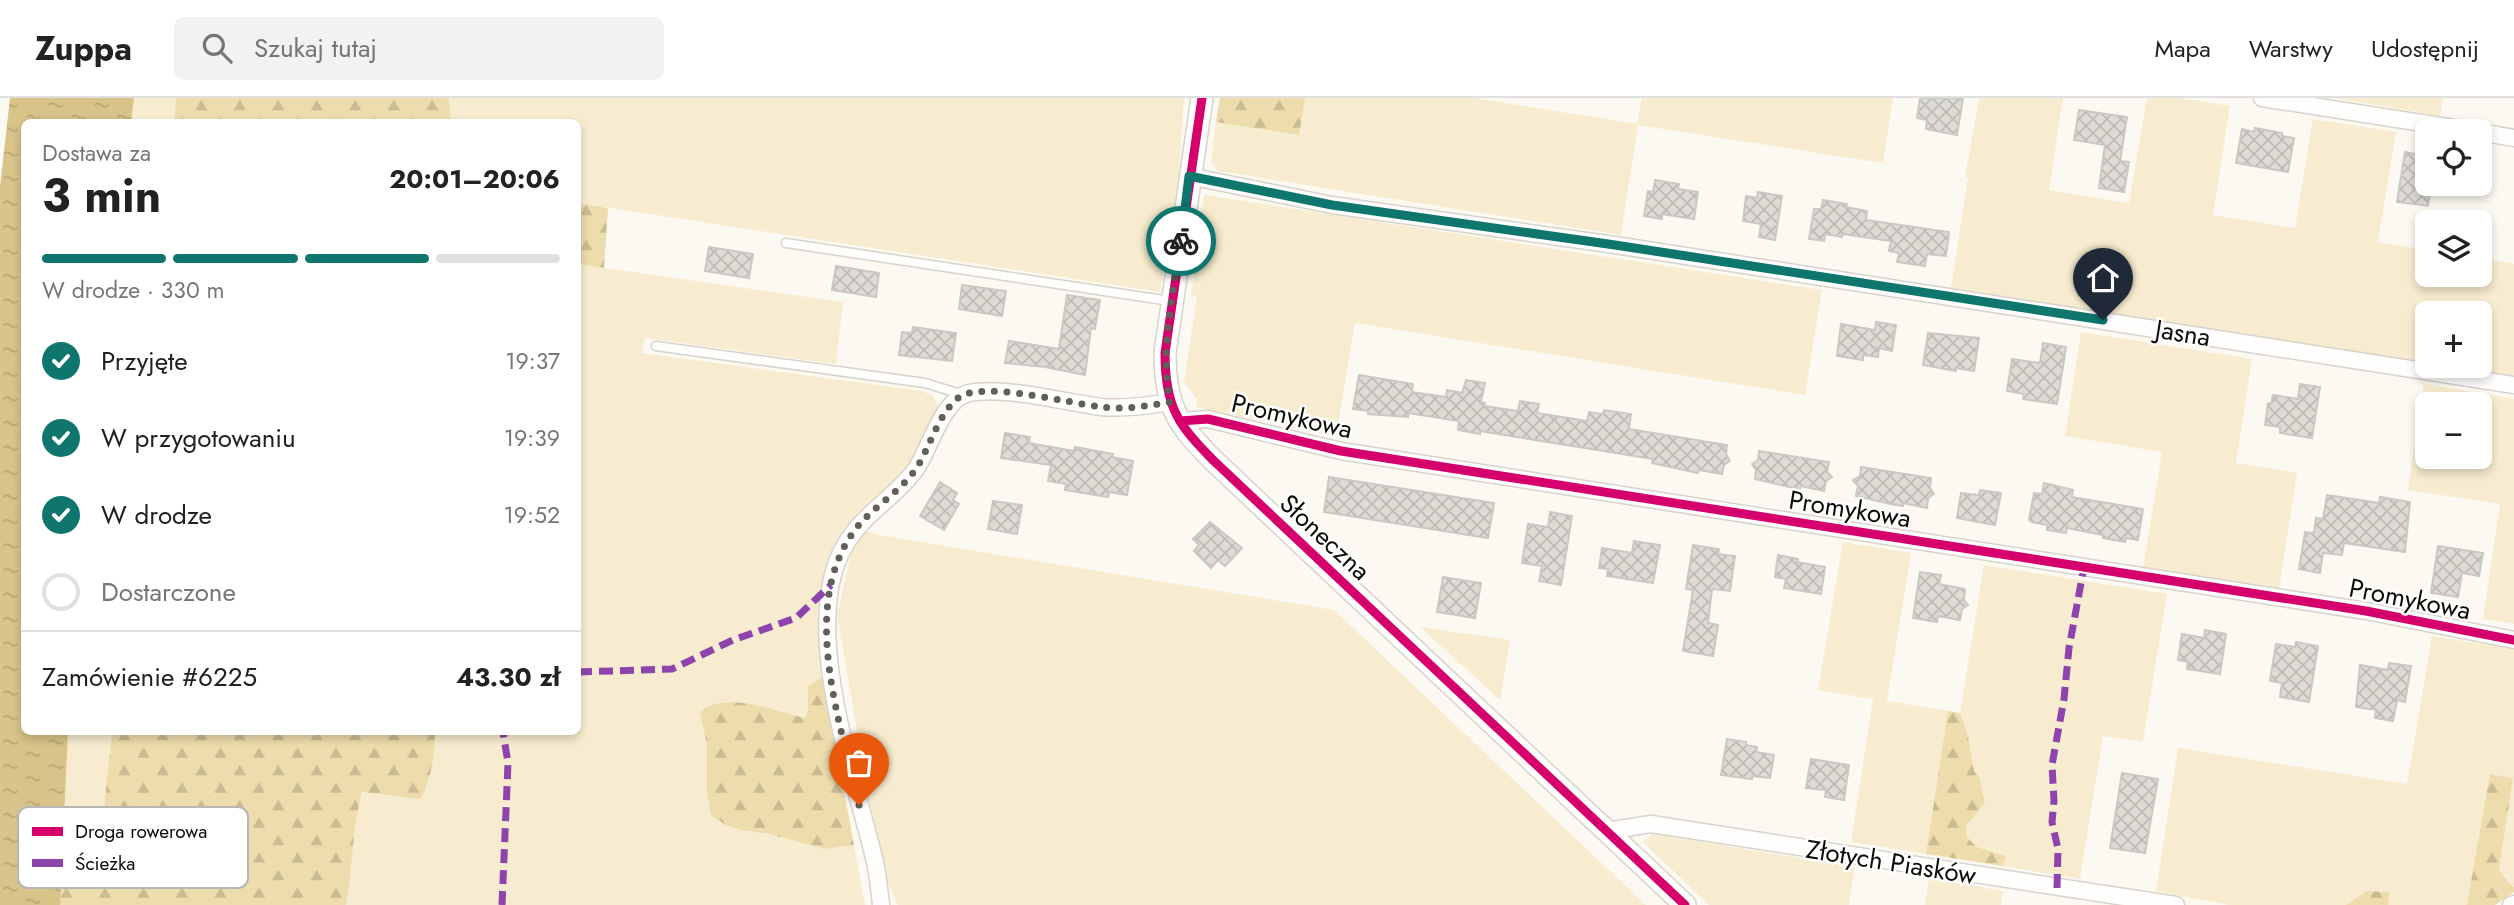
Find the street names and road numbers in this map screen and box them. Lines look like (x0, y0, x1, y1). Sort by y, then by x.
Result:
street label: Jasna (2150, 309, 2213, 356)
street label: Promykowa (1228, 384, 1356, 448)
street label: Promykowa (1786, 481, 1914, 537)
street label: Słoneczna (1271, 485, 1379, 589)
street label: Promykowa (2346, 569, 2474, 629)
street label: Złotych Piasków (1803, 830, 1979, 894)

